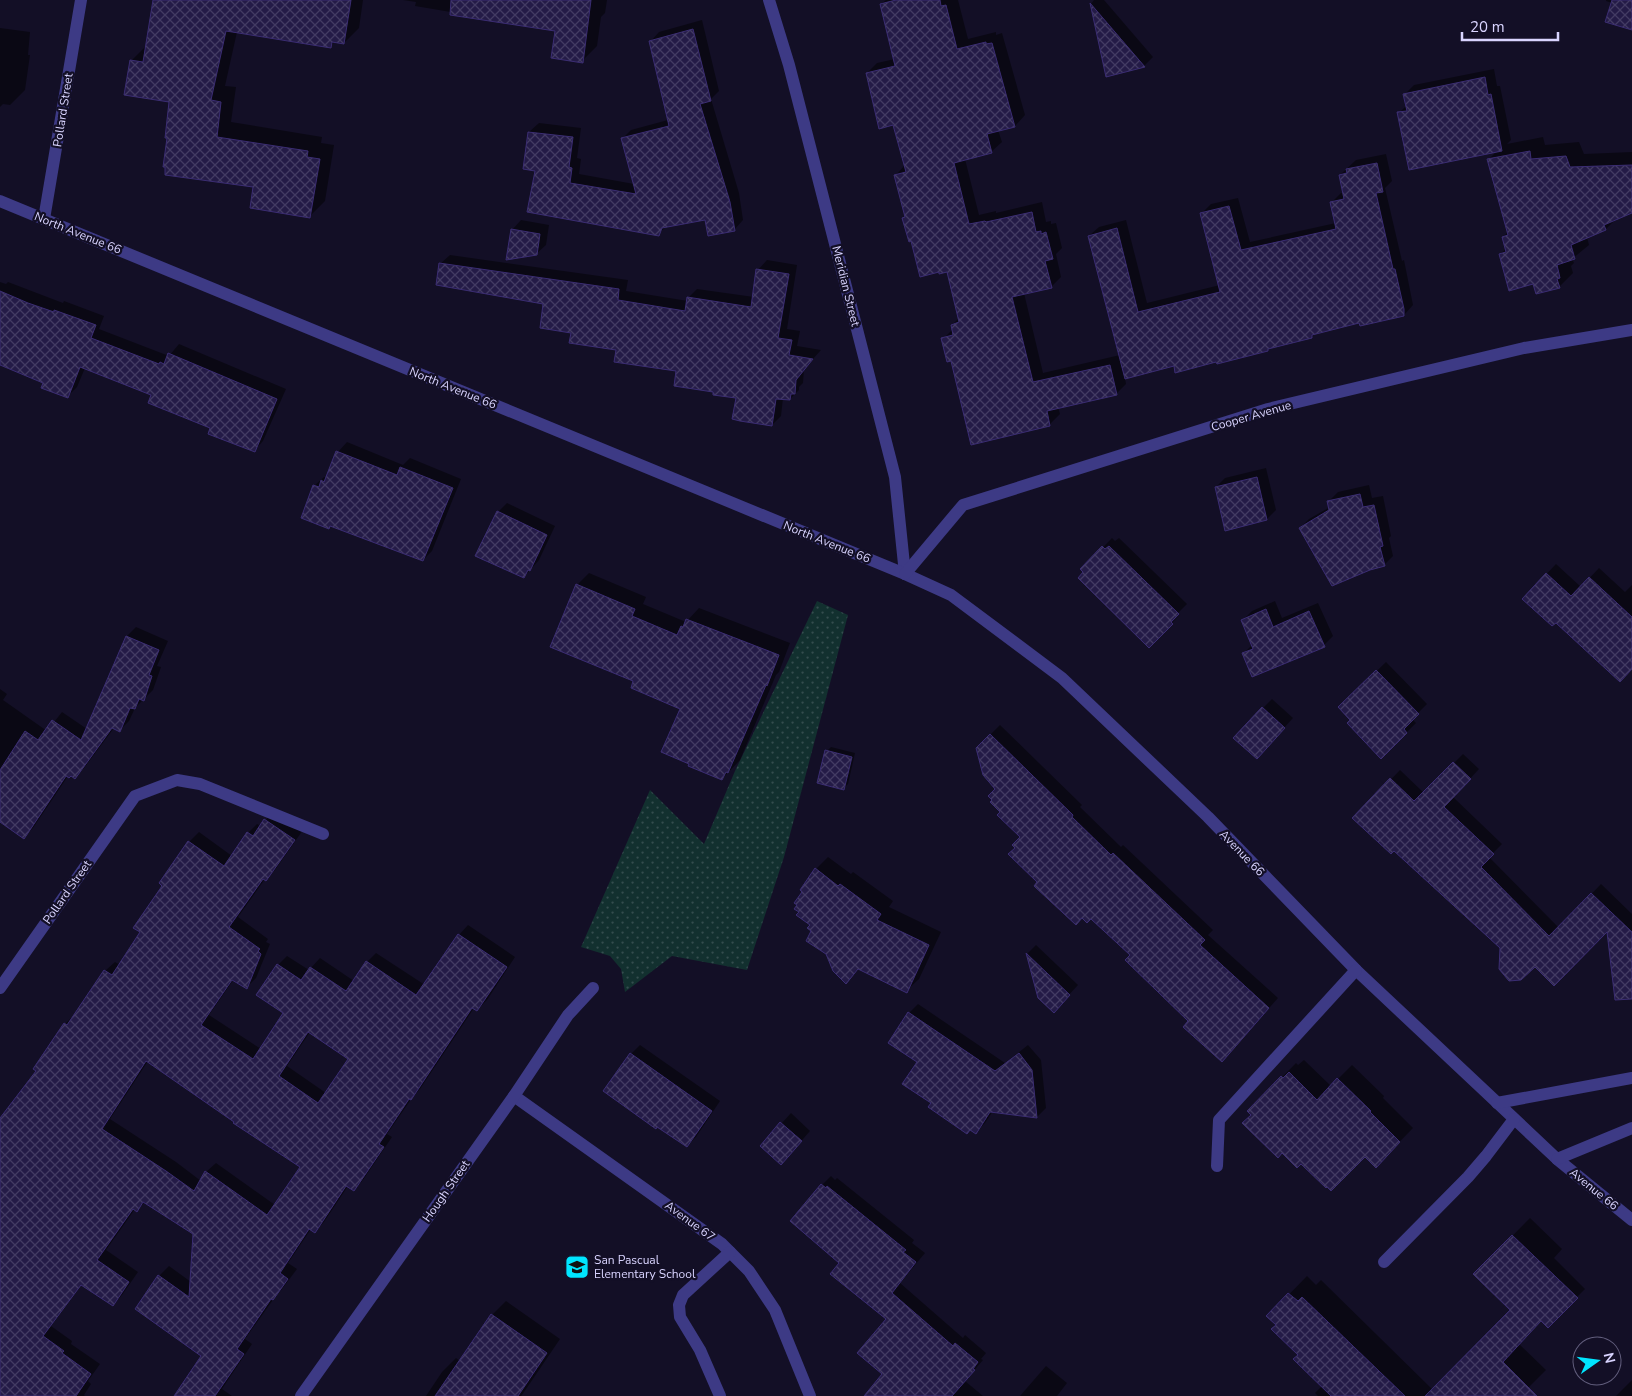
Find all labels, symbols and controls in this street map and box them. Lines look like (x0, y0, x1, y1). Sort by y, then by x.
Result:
scale bar (1462, 10, 1558, 42)
text: 20 m (1470, 17, 1505, 37)
street label: Pollard Street (49, 71, 77, 148)
street label: North Avenue 66 (32, 208, 124, 258)
street label: Meridian Street (828, 244, 864, 329)
street label: North Avenue 66 (407, 363, 499, 413)
street label: Cooper Avenue (1209, 397, 1293, 435)
street label: North Avenue 66 (781, 517, 873, 567)
street label: Avenue 66 (1216, 826, 1268, 880)
street label: Pollard Street (39, 856, 95, 927)
street label: Hough Street (419, 1156, 474, 1225)
street label: Avenue 66 (1566, 1164, 1622, 1214)
street label: Avenue 67 (662, 1197, 718, 1245)
place label: San Pascual Elementary School (594, 1252, 696, 1282)
school or university icon: San Pascual Elementary School (564, 1254, 590, 1280)
north arrow (1572, 1336, 1622, 1386)
text: N (1599, 1351, 1620, 1365)

